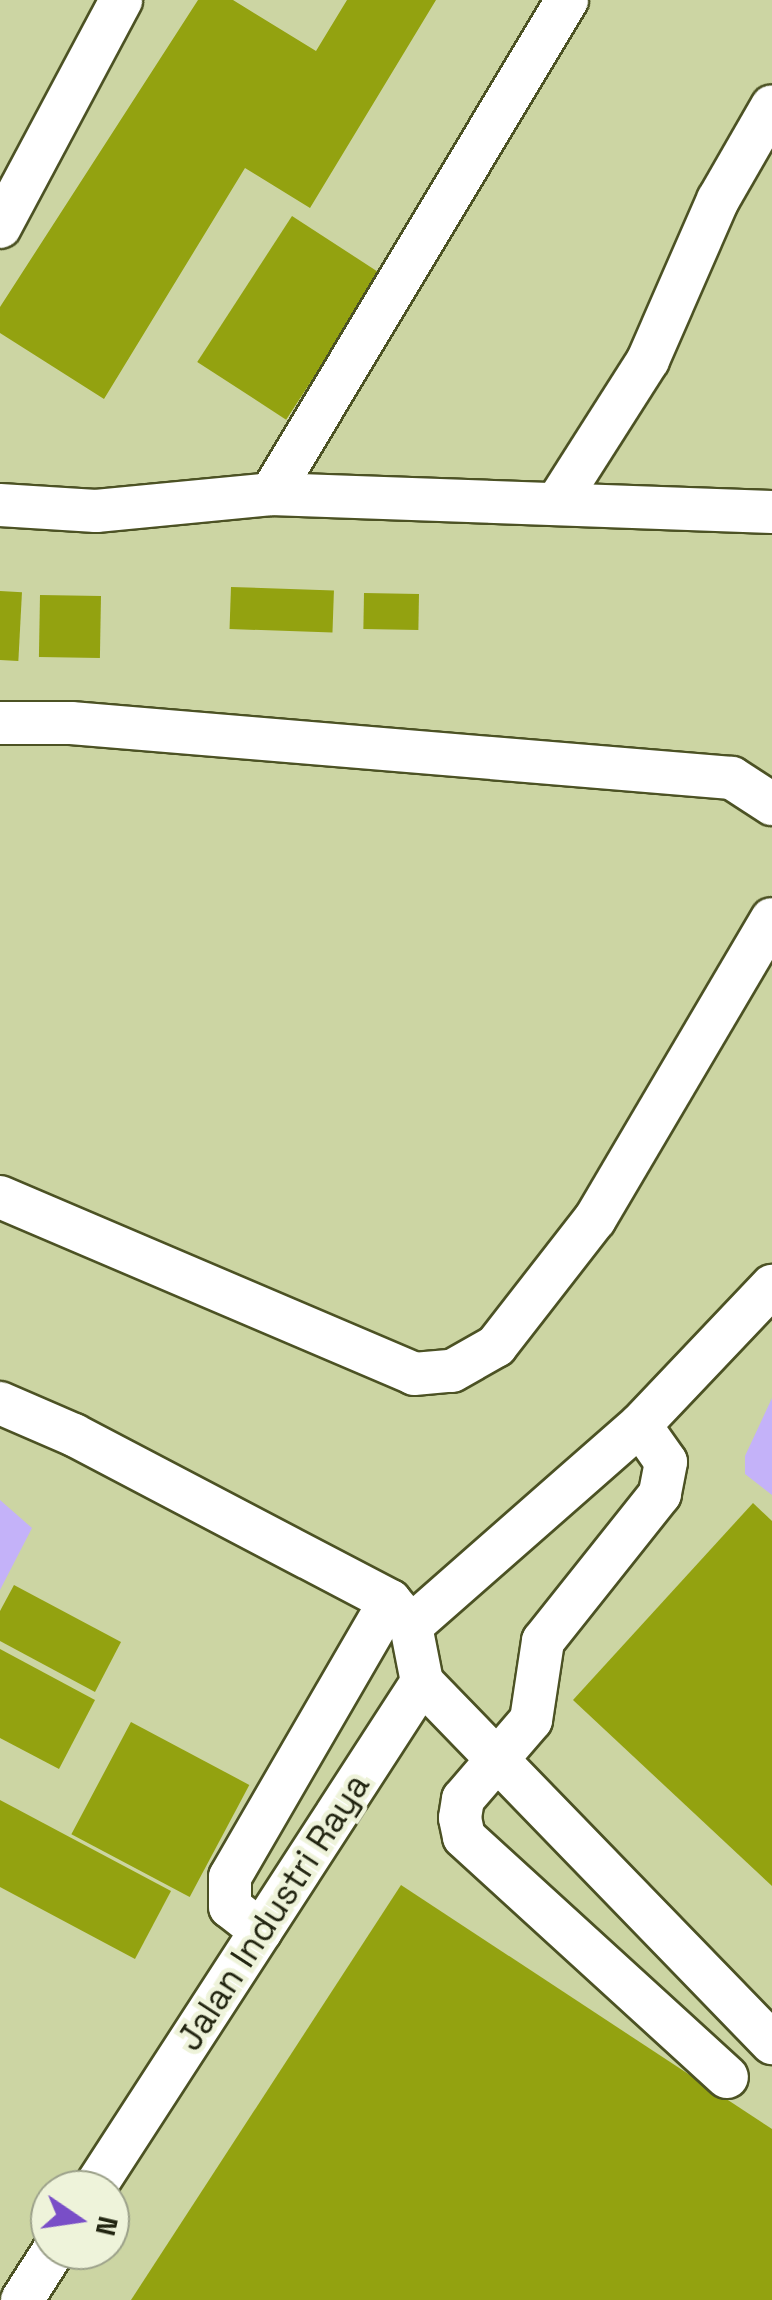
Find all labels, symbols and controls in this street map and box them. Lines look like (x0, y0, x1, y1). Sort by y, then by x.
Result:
street label: Jalan Industri Raya (168, 1766, 378, 2058)
north arrow (30, 2170, 130, 2270)
text: N (88, 2213, 127, 2239)

